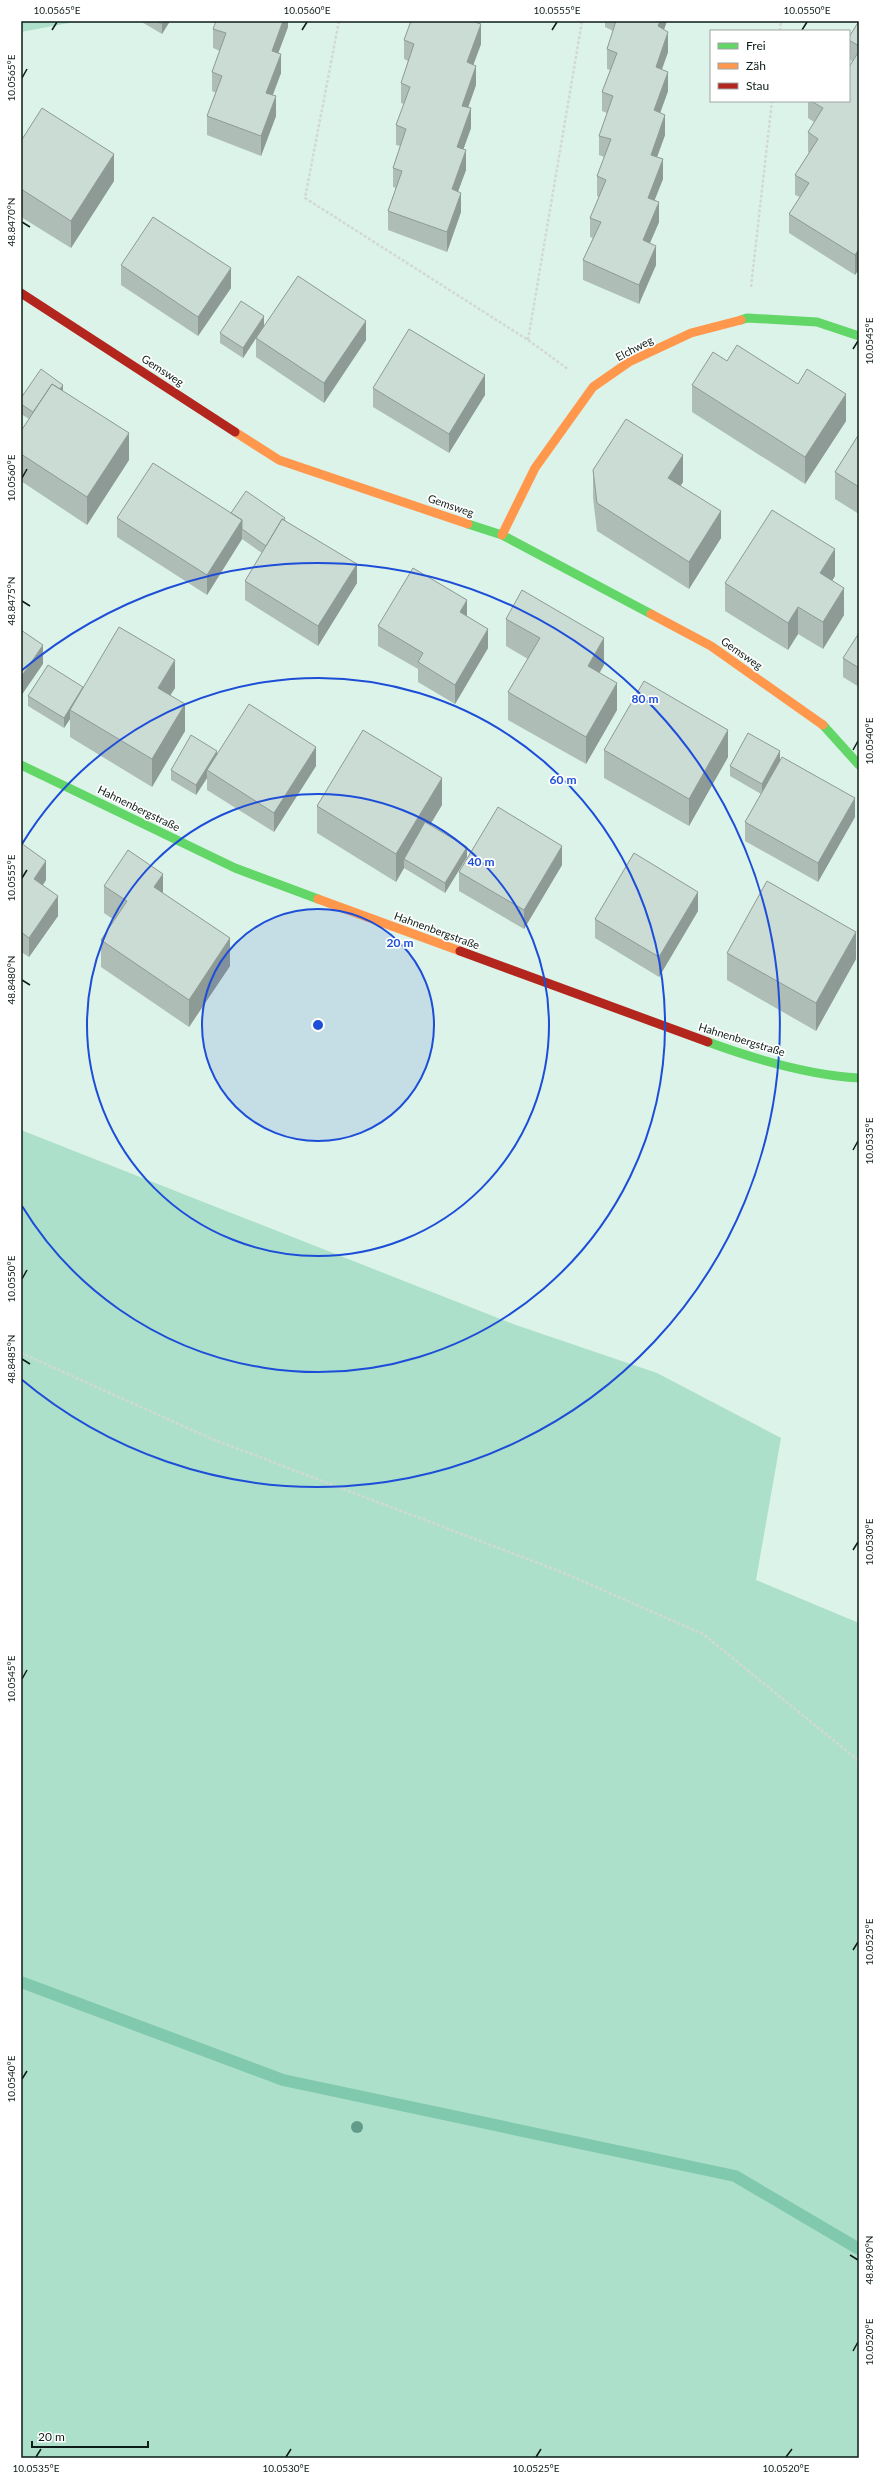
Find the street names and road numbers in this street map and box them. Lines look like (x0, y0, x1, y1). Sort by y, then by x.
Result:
street label: Elchweg (613, 333, 655, 363)
street label: Gemsweg (139, 352, 187, 389)
street label: Gemsweg (426, 491, 476, 519)
street label: Gemsweg (719, 634, 765, 672)
street label: Hahnenbergstraße (96, 782, 182, 834)
street label: Hahnenbergstraße (393, 909, 482, 952)
street label: Hahnenbergstraße (697, 1020, 787, 1058)

